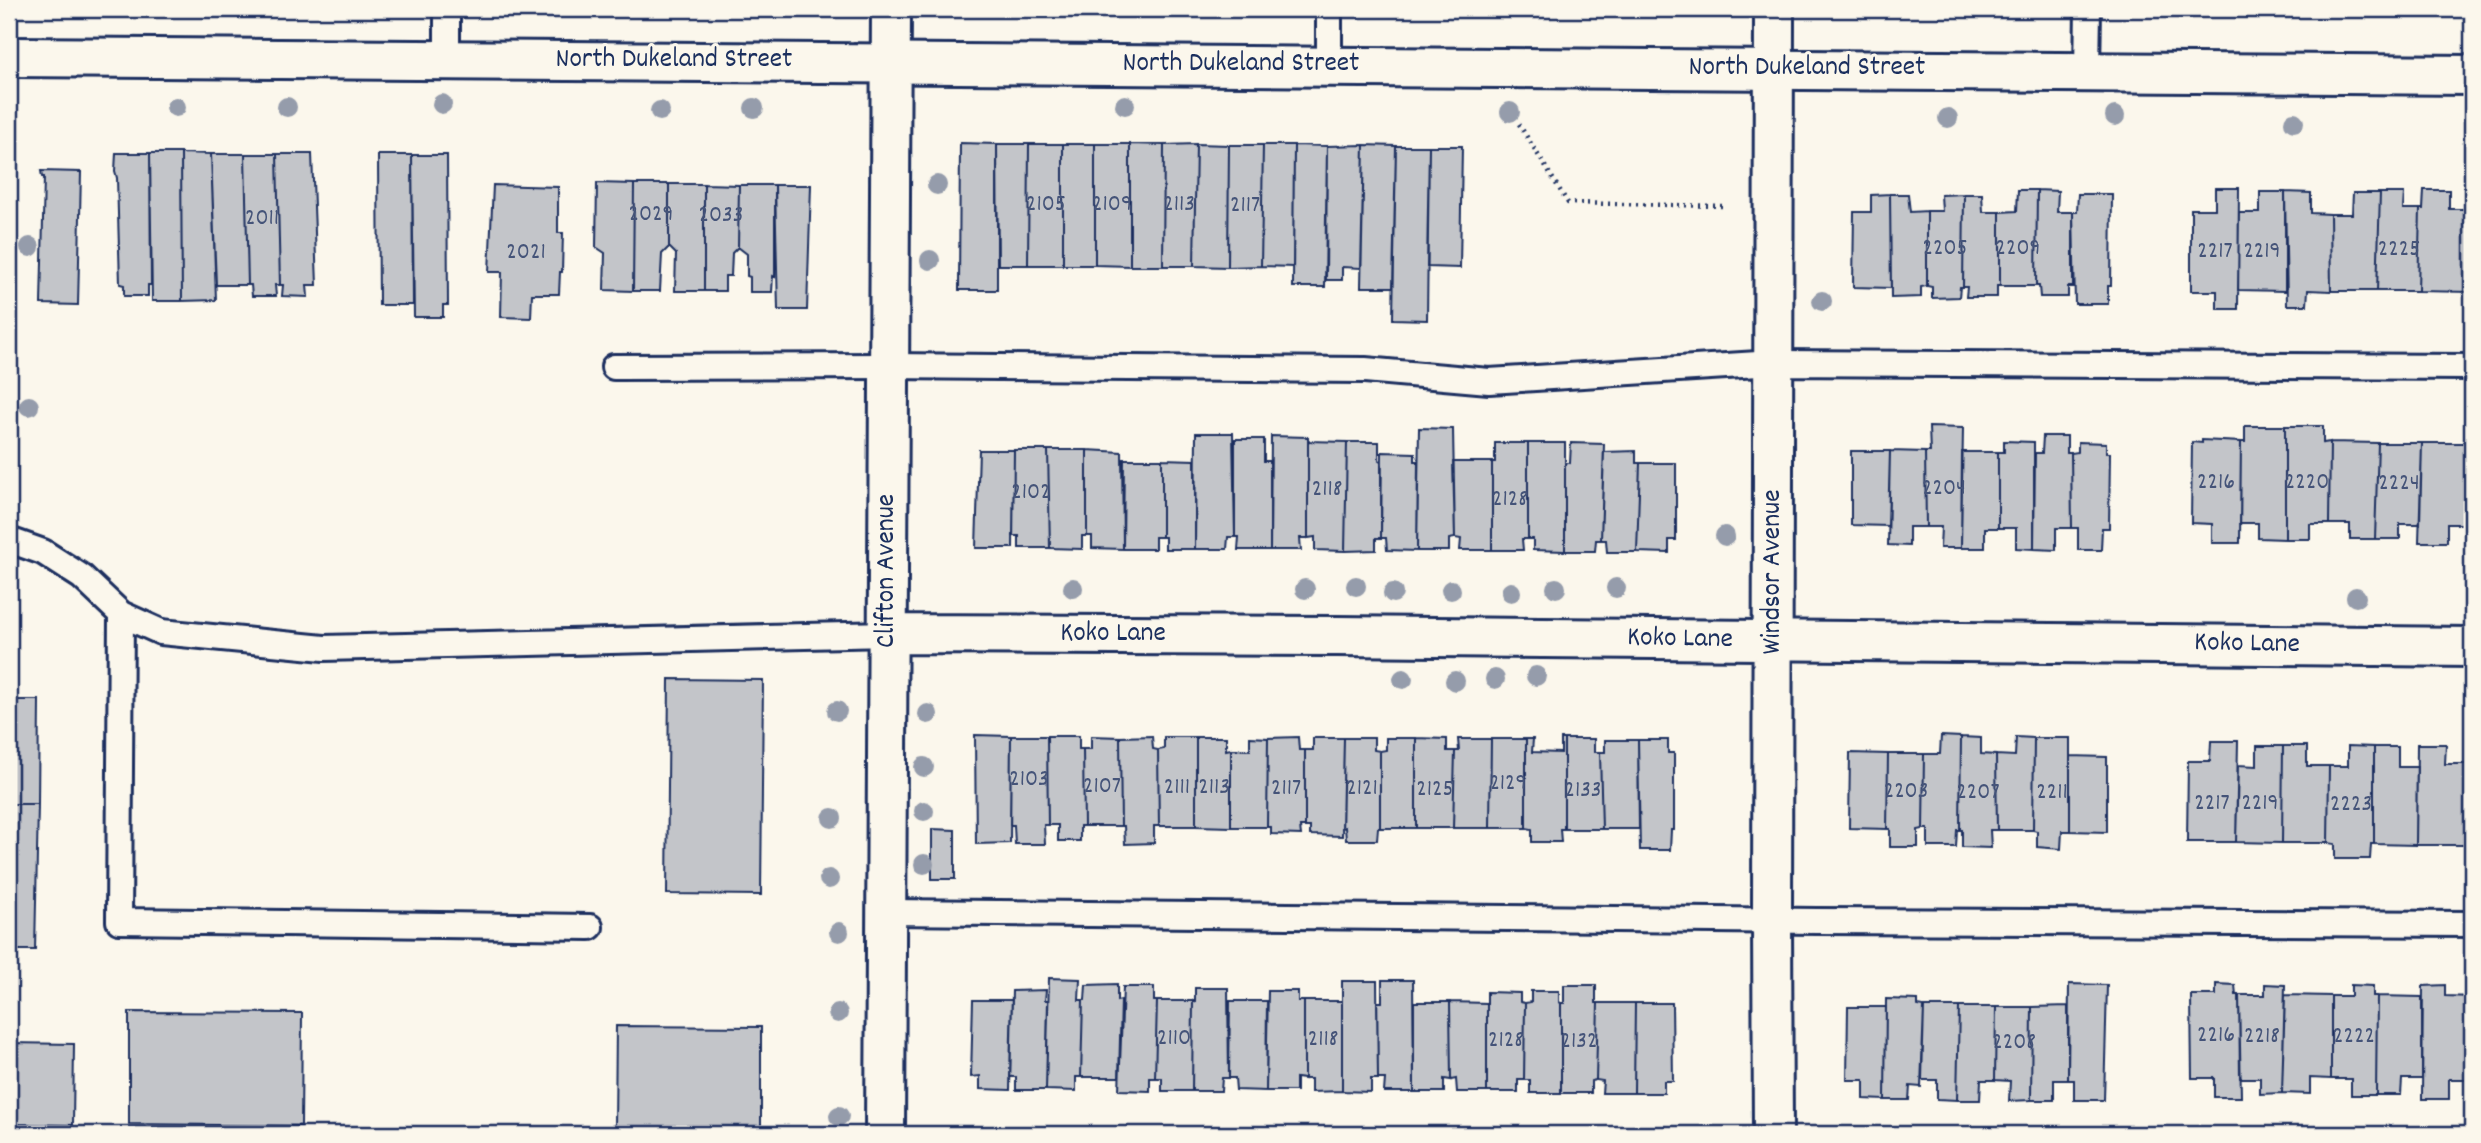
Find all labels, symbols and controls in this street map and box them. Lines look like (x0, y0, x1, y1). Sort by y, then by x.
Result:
street label: North Dukeland Street (556, 41, 792, 81)
street label: North Dukeland Street (1123, 45, 1359, 85)
street label: North Dukeland Street (1689, 49, 1925, 89)
house number: 2105 (1026, 188, 1066, 222)
house number: 2109 (1092, 188, 1132, 222)
house number: 2113 (1163, 188, 1195, 222)
house number: 2117 (1230, 189, 1260, 223)
house number: 2029 (628, 198, 674, 232)
house number: 2033 (699, 199, 743, 233)
house number: 2011 (245, 202, 279, 236)
house number: 2205 (1922, 232, 1968, 266)
house number: 2209 (1995, 232, 2041, 266)
house number: 2225 (2378, 233, 2420, 267)
house number: 2217 (2197, 235, 2233, 269)
house number: 2219 (2243, 235, 2281, 269)
house number: 2021 (506, 236, 546, 270)
house number: 2216 (2197, 466, 2235, 500)
house number: 2220 (2285, 466, 2329, 500)
house number: 2224 (2378, 467, 2420, 501)
house number: 2204 (1922, 472, 1966, 506)
house number: 2118 (1312, 473, 1342, 507)
house number: 2102 (1011, 476, 1051, 510)
house number: 2128 (1492, 483, 1528, 517)
street label: Windsor Avenue (1754, 490, 1794, 654)
street label: Clifton Avenue (868, 494, 908, 648)
street label: Koko Lane (1060, 615, 1166, 655)
street label: Koko Lane (1627, 619, 1733, 661)
street label: Koko Lane (2194, 624, 2300, 666)
house number: 2103 (1009, 763, 1049, 797)
house number: 2129 (1489, 767, 1527, 801)
house number: 2107 (1083, 770, 1121, 804)
house number: 2111 (1164, 771, 1190, 805)
house number: 2113 (1198, 771, 1230, 805)
house number: 2117 (1271, 772, 1301, 806)
house number: 2121 (1346, 772, 1378, 806)
house number: 2125 (1416, 773, 1454, 807)
house number: 2133 (1564, 774, 1602, 808)
house number: 2203 (1884, 775, 1928, 809)
house number: 2207 (1956, 776, 2000, 810)
house number: 2211 (2036, 776, 2068, 810)
house number: 2217 (2194, 787, 2230, 821)
house number: 2219 (2241, 787, 2279, 821)
house number: 2223 (2330, 788, 2372, 822)
house number: 2216 (2197, 1019, 2235, 1053)
house number: 2218 (2244, 1020, 2280, 1054)
house number: 2222 (2333, 1020, 2375, 1054)
house number: 2110 (1157, 1022, 1191, 1056)
house number: 2118 (1308, 1023, 1338, 1057)
house number: 2128 (1488, 1024, 1524, 1058)
house number: 2132 (1561, 1025, 1597, 1059)
house number: 2208 (1992, 1026, 2036, 1060)

